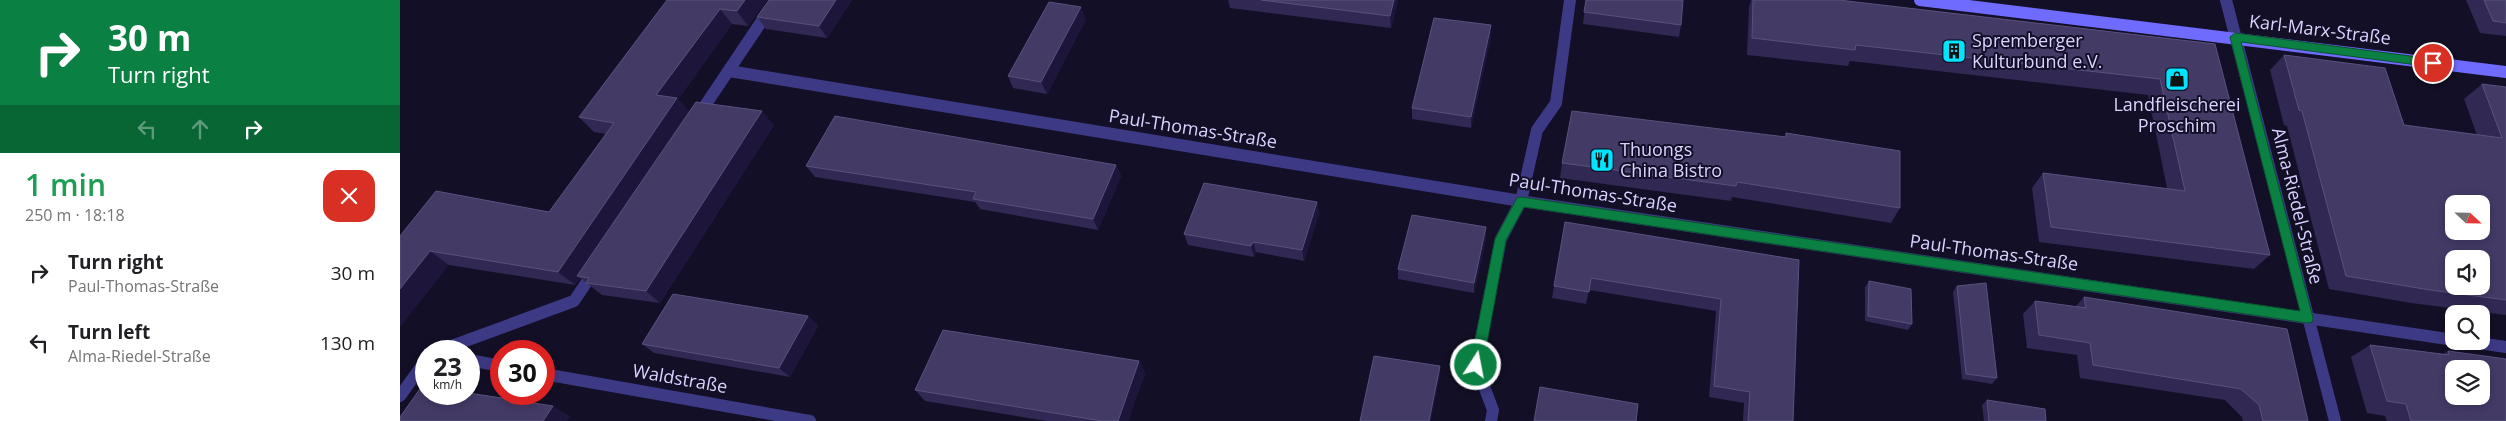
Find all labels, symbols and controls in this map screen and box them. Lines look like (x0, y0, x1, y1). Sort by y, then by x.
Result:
street label: Karl-Marx-Straße (2248, 8, 2392, 50)
text: 30 m (108, 14, 191, 61)
icon: right (25, 20, 90, 85)
place label: Spremberger Kulturbund e.V. (1972, 28, 2103, 73)
building icon: Spremberger Kulturbund e.V. (1941, 38, 1967, 64)
pin (2412, 42, 2454, 84)
icon: arrive (2419, 49, 2447, 77)
text: Turn right (108, 59, 210, 89)
shop icon: Landfleischerei Proschim (2164, 66, 2190, 92)
place label: Landfleischerei Proschim (2113, 92, 2241, 137)
street label: Paul-Thomas-Straße (1107, 103, 1279, 153)
icon: left (133, 115, 161, 143)
icon: ahead (186, 115, 214, 143)
icon: right (239, 115, 267, 143)
street label: Alma-Riedel-Straße (2267, 125, 2329, 287)
place label: Thuongs China Bistro (1620, 137, 1722, 182)
restaurant icon: Thuongs China Bistro (1589, 147, 1615, 173)
text: 1 min (25, 164, 106, 205)
street label: Paul-Thomas-Straße (1507, 167, 1679, 217)
button: close (323, 170, 375, 222)
north arrow (2445, 195, 2490, 240)
map controls (2445, 195, 2490, 405)
text: 250 m · 18:18 (25, 204, 125, 226)
street label: Paul-Thomas-Straße (1908, 228, 2080, 276)
text: Turn right (68, 249, 163, 275)
button: sound (2445, 250, 2490, 295)
icon: right (25, 259, 53, 287)
text: 30 m (331, 260, 375, 286)
text: Paul-Thomas-Straße (68, 275, 219, 297)
button: search (2445, 305, 2490, 350)
text: Turn left (68, 319, 150, 345)
icon: left (25, 329, 53, 357)
text: 130 m (320, 330, 375, 356)
position arrow (1449, 338, 1501, 390)
speed limit sign: 30 (490, 340, 555, 405)
text: Alma-Riedel-Straße (68, 345, 211, 367)
text: 23 (433, 349, 462, 383)
street label: Waldstraße (631, 358, 729, 398)
button: layers (2445, 360, 2490, 405)
text: km/h (433, 376, 462, 393)

